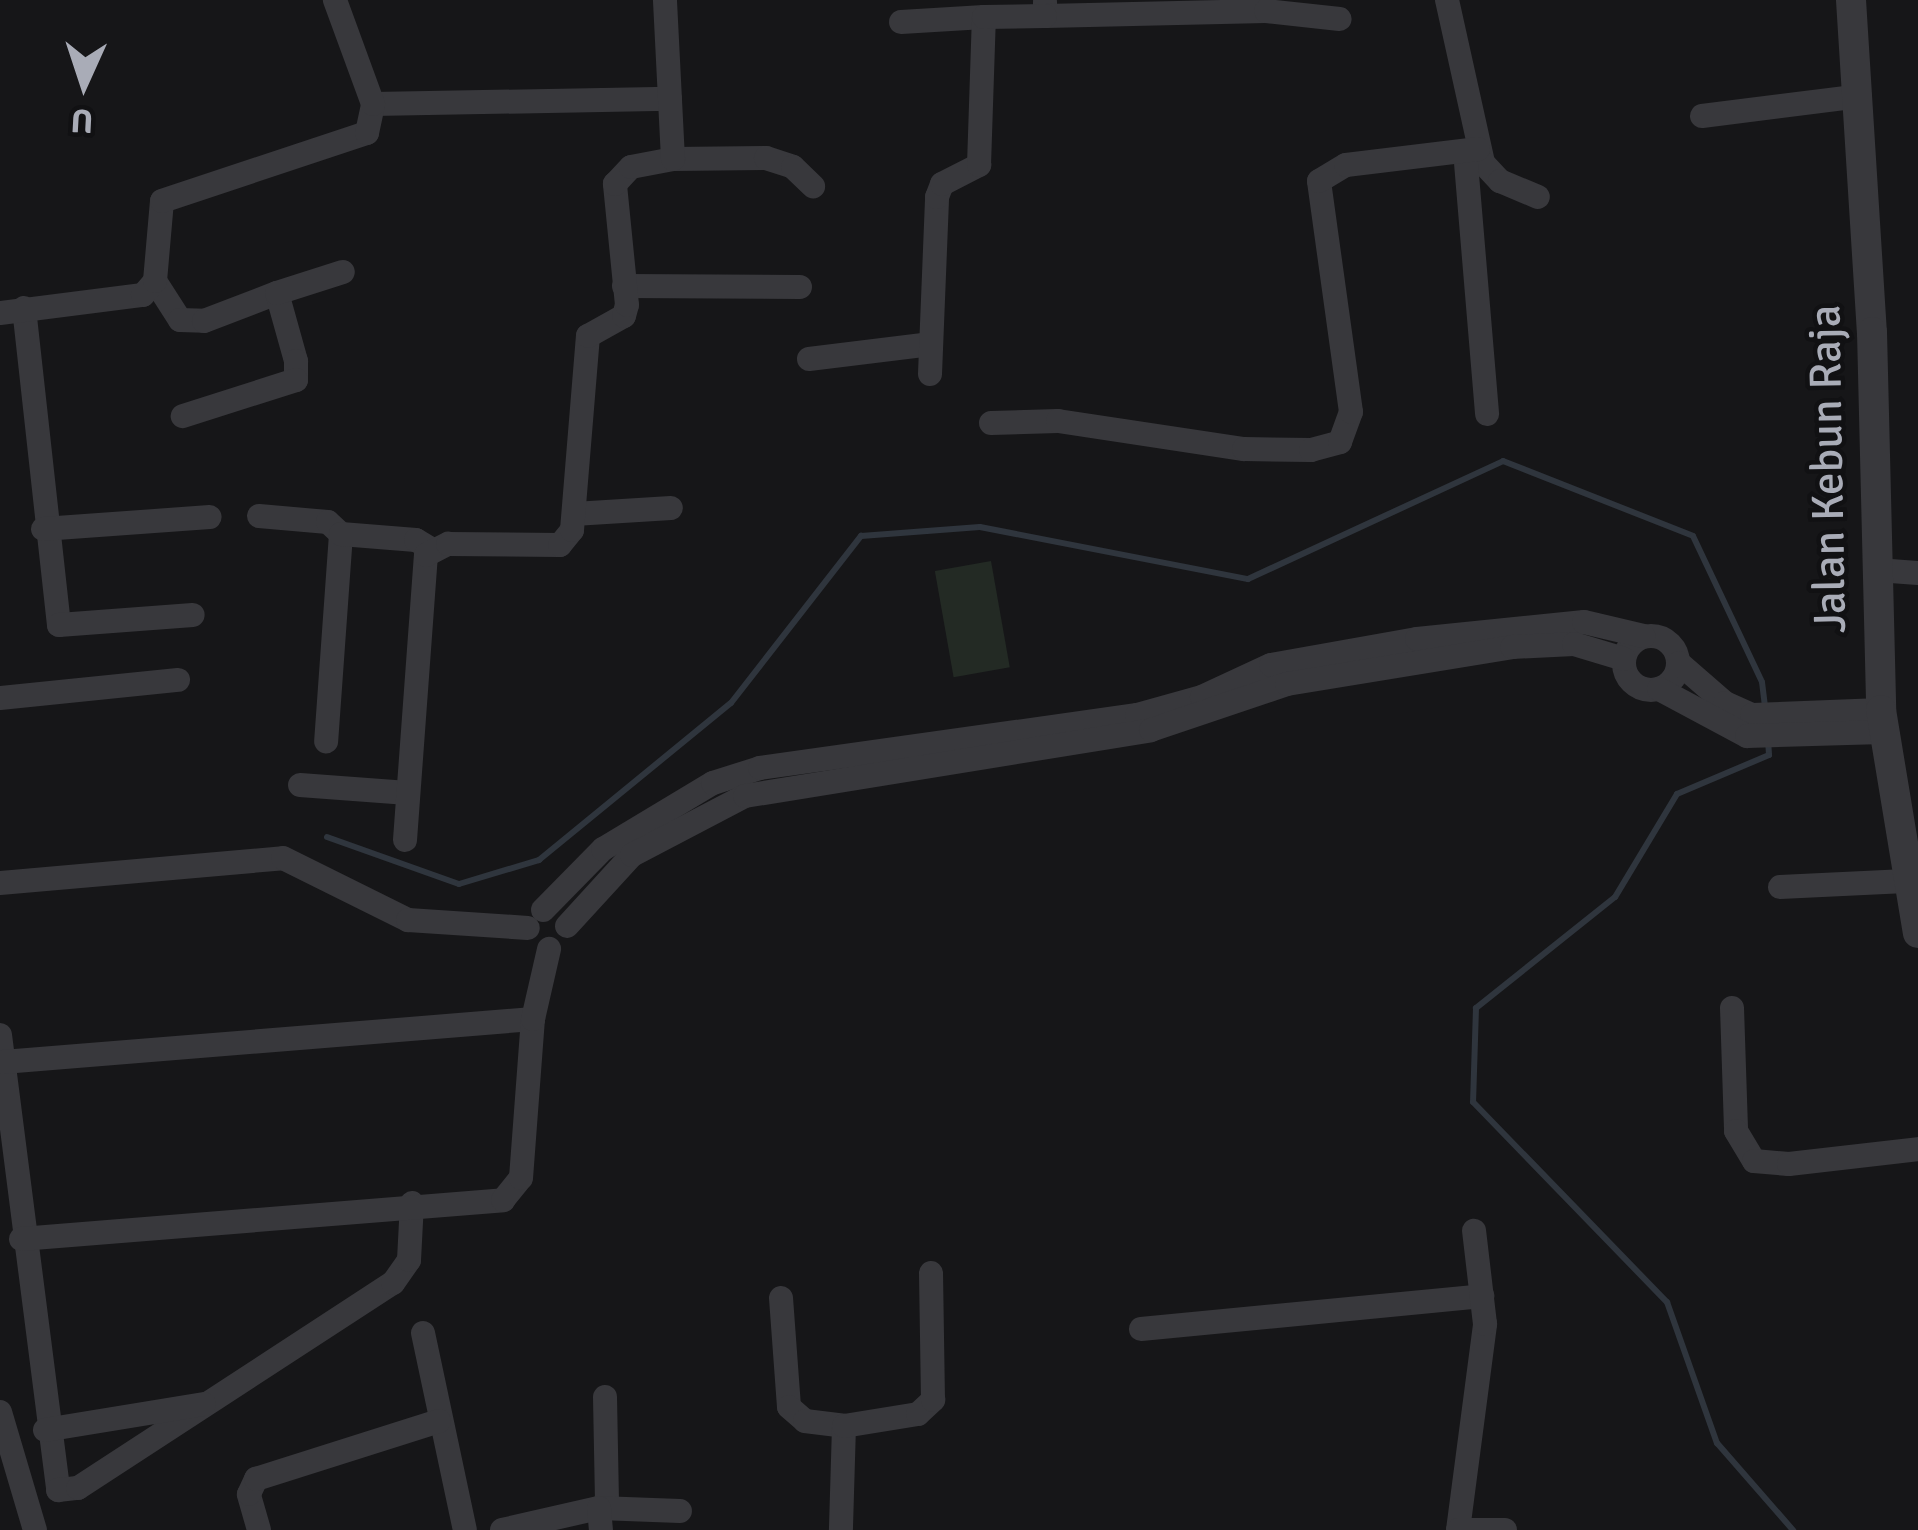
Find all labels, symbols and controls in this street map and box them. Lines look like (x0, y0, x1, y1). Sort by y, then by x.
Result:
north arrow (24, 24, 144, 144)
text: U (70, 99, 94, 142)
street label: Jalan Kebun Raja (1798, 304, 1858, 634)

